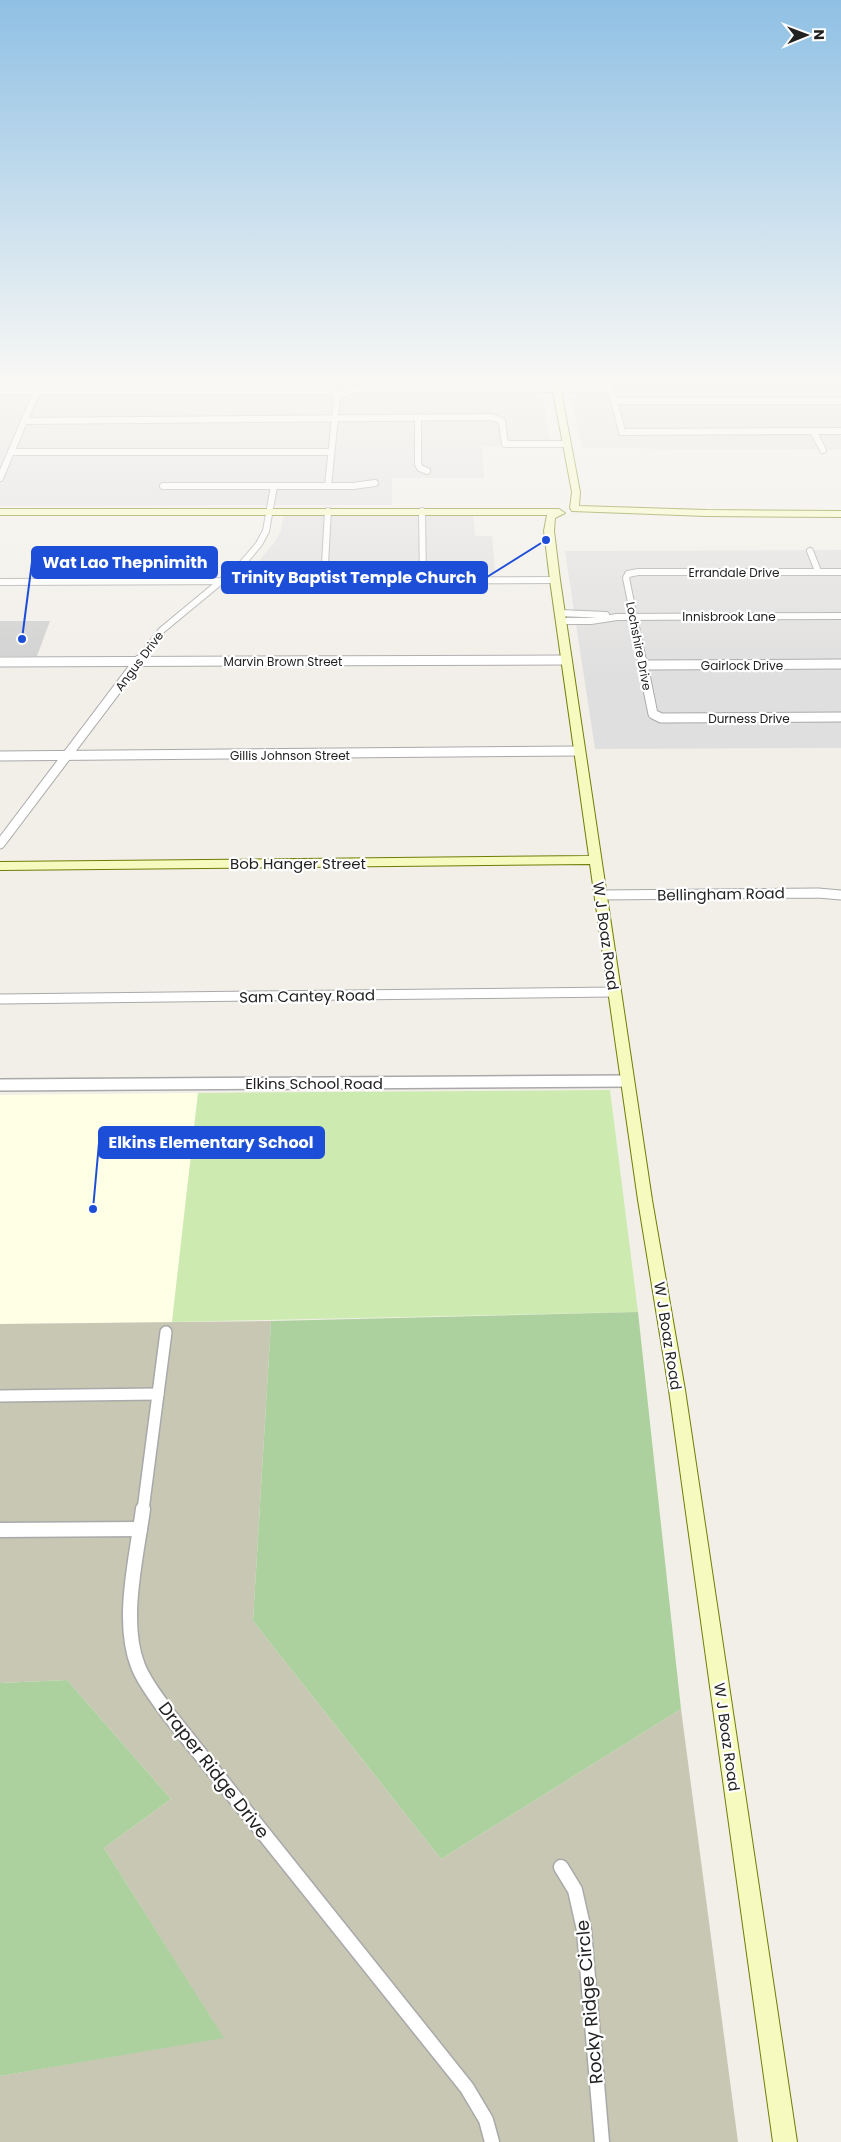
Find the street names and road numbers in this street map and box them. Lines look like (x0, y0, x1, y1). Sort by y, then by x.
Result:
street label: Errandale Drive (689, 564, 779, 581)
street label: Lochshire Drive (622, 600, 656, 692)
street label: Innisbrook Lane (682, 608, 776, 625)
street label: Angus Drive (111, 627, 167, 695)
street label: Marvin Brown Street (224, 653, 342, 670)
street label: Gairlock Drive (701, 657, 783, 674)
street label: Durness Drive (708, 710, 790, 727)
street label: Gillis Johnson Street (230, 747, 350, 764)
street label: Bob Hanger Street (230, 853, 366, 874)
street label: W J Boaz Road (588, 880, 624, 992)
street label: Bellingham Road (657, 882, 785, 906)
street label: Sam Cantey Road (239, 984, 375, 1008)
street label: Elkins School Road (245, 1073, 383, 1094)
street label: W J Boaz Road (649, 1280, 687, 1392)
street label: W J Boaz Road (709, 1681, 745, 1793)
street label: Draper Ridge Drive (153, 1696, 275, 1844)
street label: Rocky Ridge Circle (569, 1919, 609, 2085)

